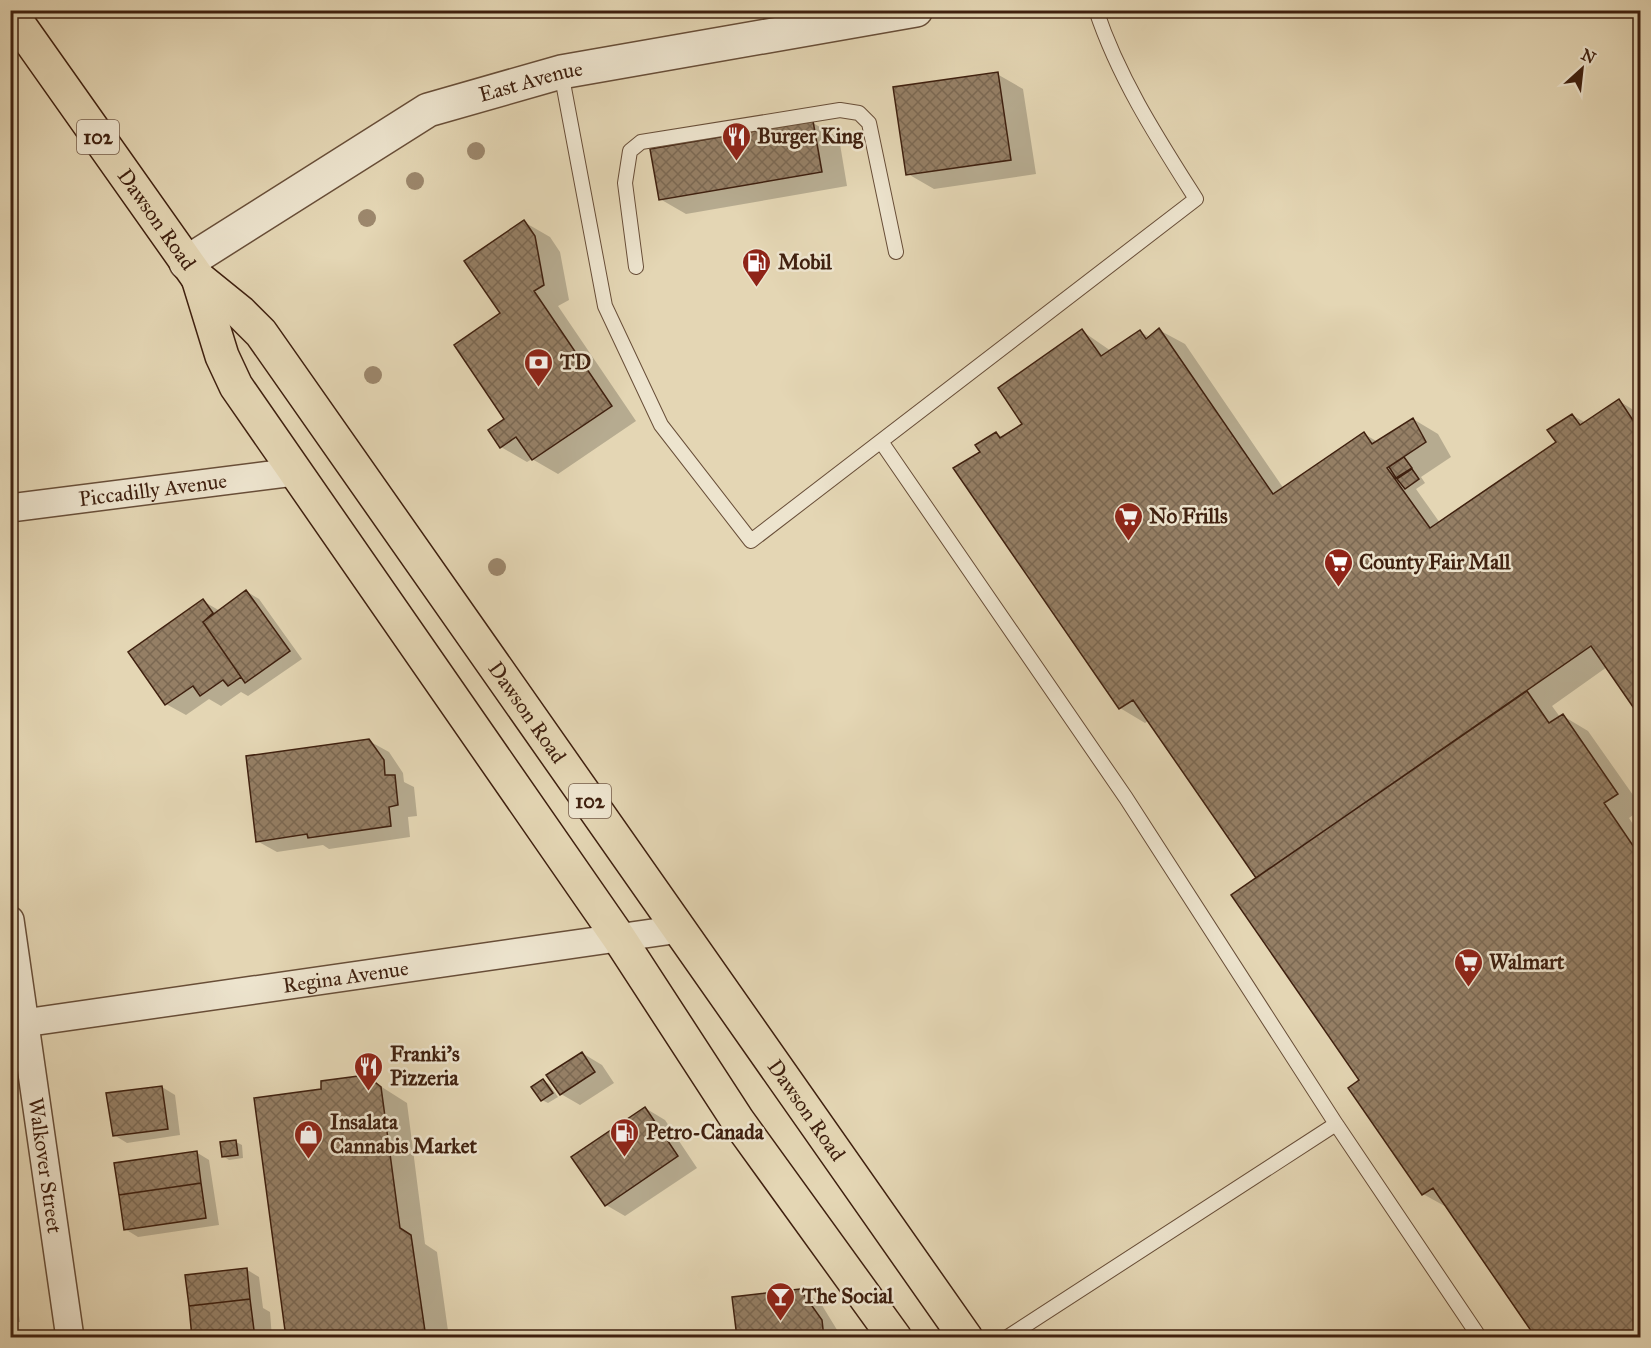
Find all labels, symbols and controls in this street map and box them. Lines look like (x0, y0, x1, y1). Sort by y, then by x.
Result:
north arrow (1552, 39, 1612, 99)
text: N (1578, 45, 1599, 68)
street label: East Avenue (476, 55, 585, 108)
road number: 102 (77, 120, 119, 154)
restaurant icon: Burger King (720, 120, 752, 162)
place label: Burger King (757, 123, 864, 149)
street label: Dawson Road (112, 164, 202, 276)
fuel station icon: Mobil (741, 246, 773, 288)
place label: Mobil (778, 249, 833, 275)
bank icon: TD (523, 346, 555, 388)
place label: TD (559, 349, 591, 375)
street label: Piccadilly Avenue (77, 468, 229, 512)
supermarket icon: No Frills (1112, 500, 1144, 542)
place label: No Frills (1149, 503, 1228, 529)
supermarket icon: County Fair Mall (1322, 546, 1354, 588)
place label: County Fair Mall (1359, 549, 1512, 575)
street label: Dawson Road (483, 657, 572, 769)
road number: 102 (569, 784, 611, 818)
supermarket icon: Walmart (1452, 946, 1484, 988)
place label: Walmart (1489, 949, 1565, 975)
street label: Regina Avenue (281, 955, 410, 999)
place label: Franki's Pizzeria (390, 1041, 460, 1091)
restaurant icon: Franki's Pizzeria (353, 1050, 385, 1092)
street label: Dawson Road (762, 1055, 851, 1167)
street label: Walkover Street (23, 1096, 68, 1236)
place label: Insalata Cannabis Market (330, 1109, 477, 1159)
fuel station icon: Petro-Canada (609, 1116, 641, 1158)
shop icon: Insalata Cannabis Market (293, 1118, 325, 1160)
place label: Petro-Canada (646, 1119, 765, 1145)
bar icon: The Social (765, 1280, 797, 1322)
place label: The Social (801, 1283, 895, 1309)

